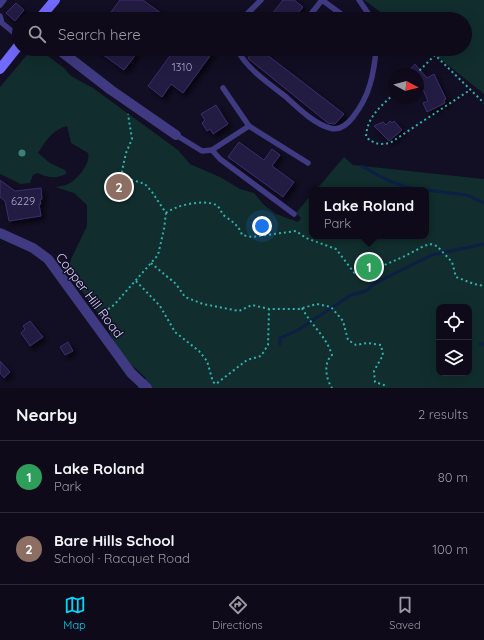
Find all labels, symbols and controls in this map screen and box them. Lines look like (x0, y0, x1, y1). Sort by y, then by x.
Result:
search box (12, 12, 472, 56)
icon: search (26, 23, 48, 45)
text: Search here (58, 25, 141, 44)
house number: 1310 (172, 60, 192, 74)
north arrow (388, 68, 424, 104)
pin: 2 (106, 172, 132, 202)
popup (309, 187, 429, 239)
house number: 6229 (11, 194, 35, 208)
text: Lake Roland (324, 196, 414, 215)
text: Park (324, 215, 351, 231)
your location (252, 216, 272, 236)
street label: Copper Hill Road (53, 249, 127, 341)
pin: 1 (356, 252, 382, 282)
map controls (436, 304, 472, 376)
button: locate (436, 304, 472, 340)
button: layers (436, 340, 472, 376)
text: Nearby (16, 404, 77, 425)
text: 2 results (418, 406, 468, 422)
text: Lake Roland (54, 459, 145, 478)
text: 1 (26, 469, 32, 485)
text: 80 m (438, 469, 468, 485)
text: Park (54, 478, 82, 494)
text: Bare Hills School (54, 531, 175, 550)
text: 2 (25, 541, 33, 557)
text: 100 m (432, 541, 468, 557)
text: School · Racquet Road (54, 550, 190, 566)
tab: Map (63, 594, 86, 632)
tab: Directions (212, 594, 263, 632)
tab: Saved (389, 594, 421, 632)

